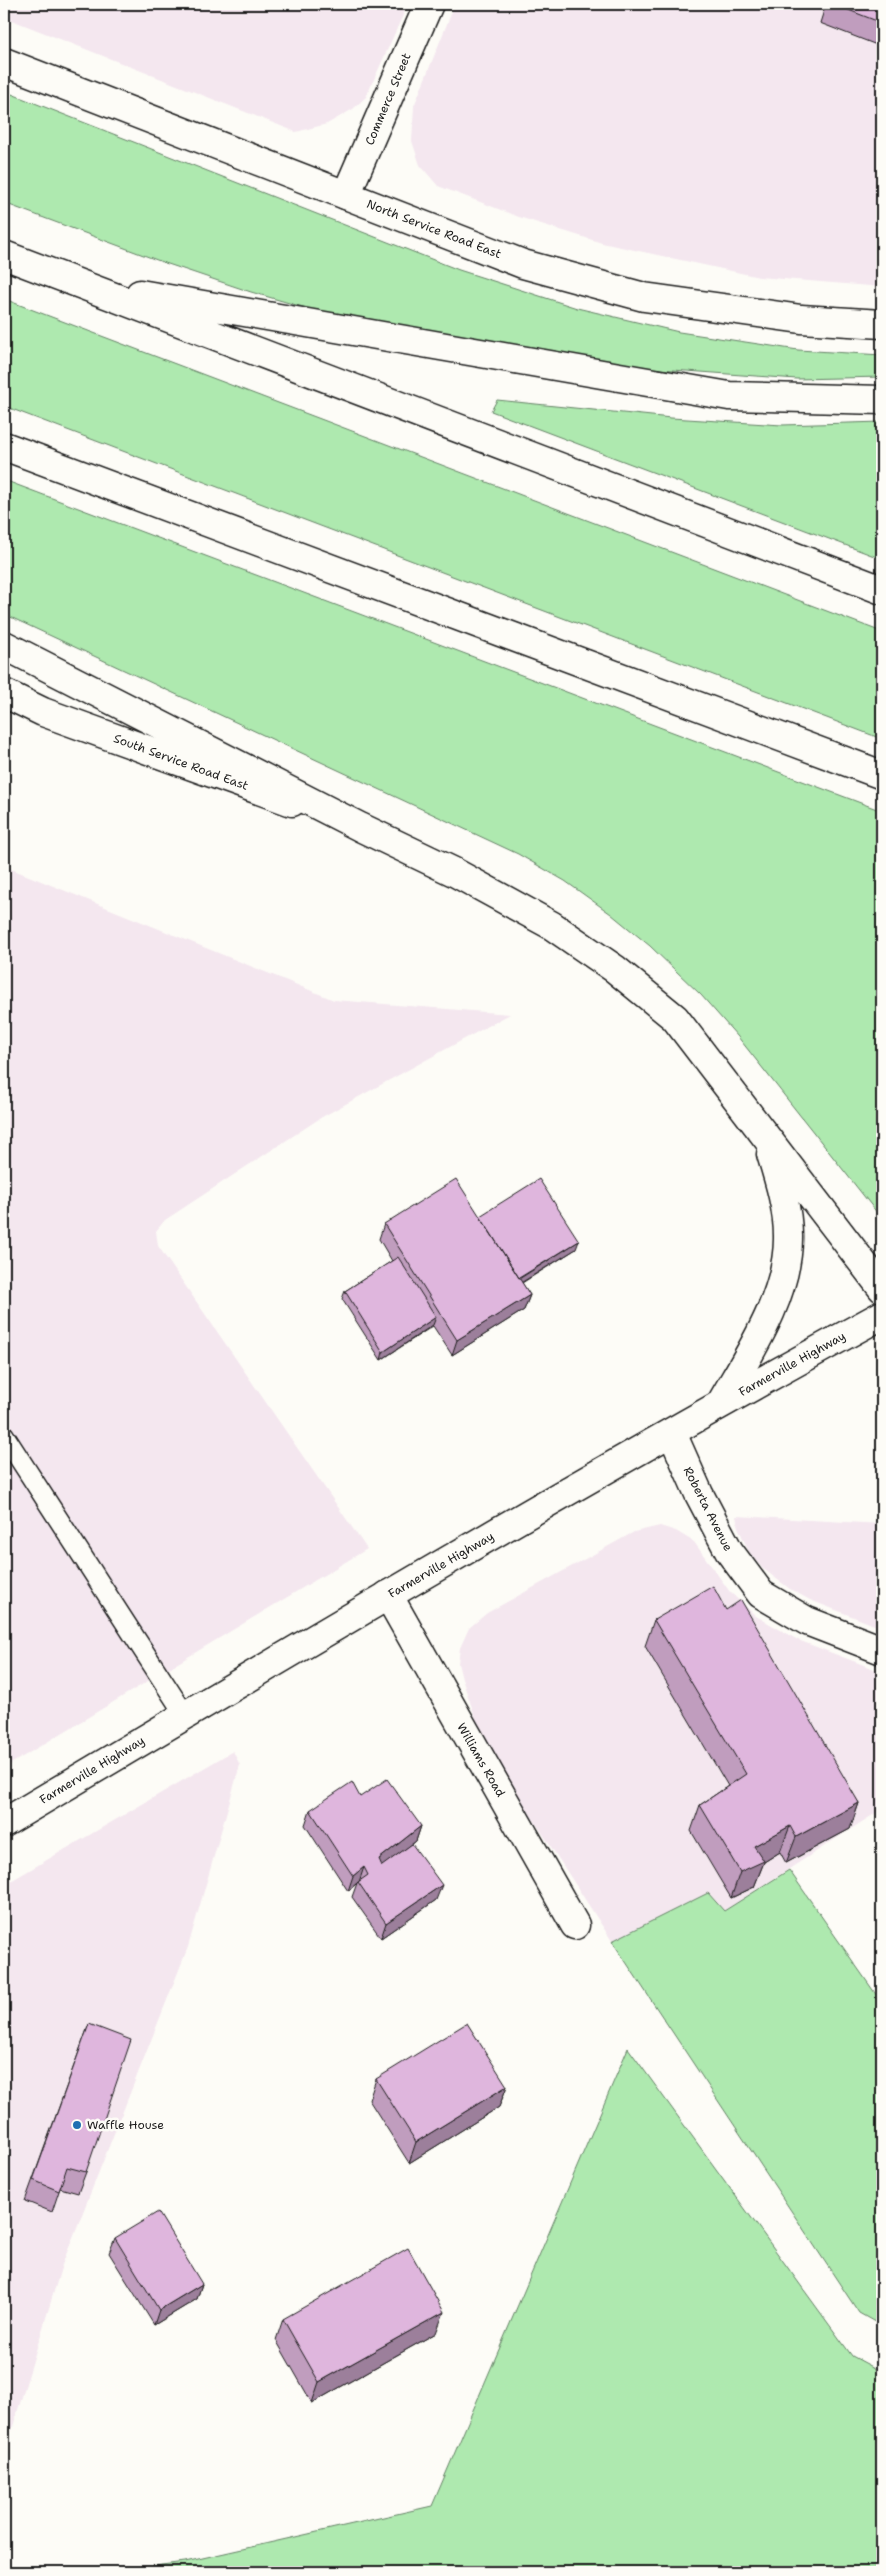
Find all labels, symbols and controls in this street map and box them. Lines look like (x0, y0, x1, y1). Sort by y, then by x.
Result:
street label: Commerce Street (361, 51, 415, 147)
street label: North Service Road East (364, 196, 504, 262)
street label: South Service Road East (111, 730, 251, 794)
street label: Farmerville Highway (736, 1328, 848, 1400)
street label: Roberta Avenue (680, 1464, 736, 1554)
street label: Farmerville Highway (385, 1528, 497, 1602)
street label: Williams Road (453, 1720, 509, 1800)
street label: Farmerville Highway (37, 1732, 147, 1808)
place label: Waffle House (87, 2117, 164, 2133)
marker: Waffle House (71, 2119, 83, 2131)

